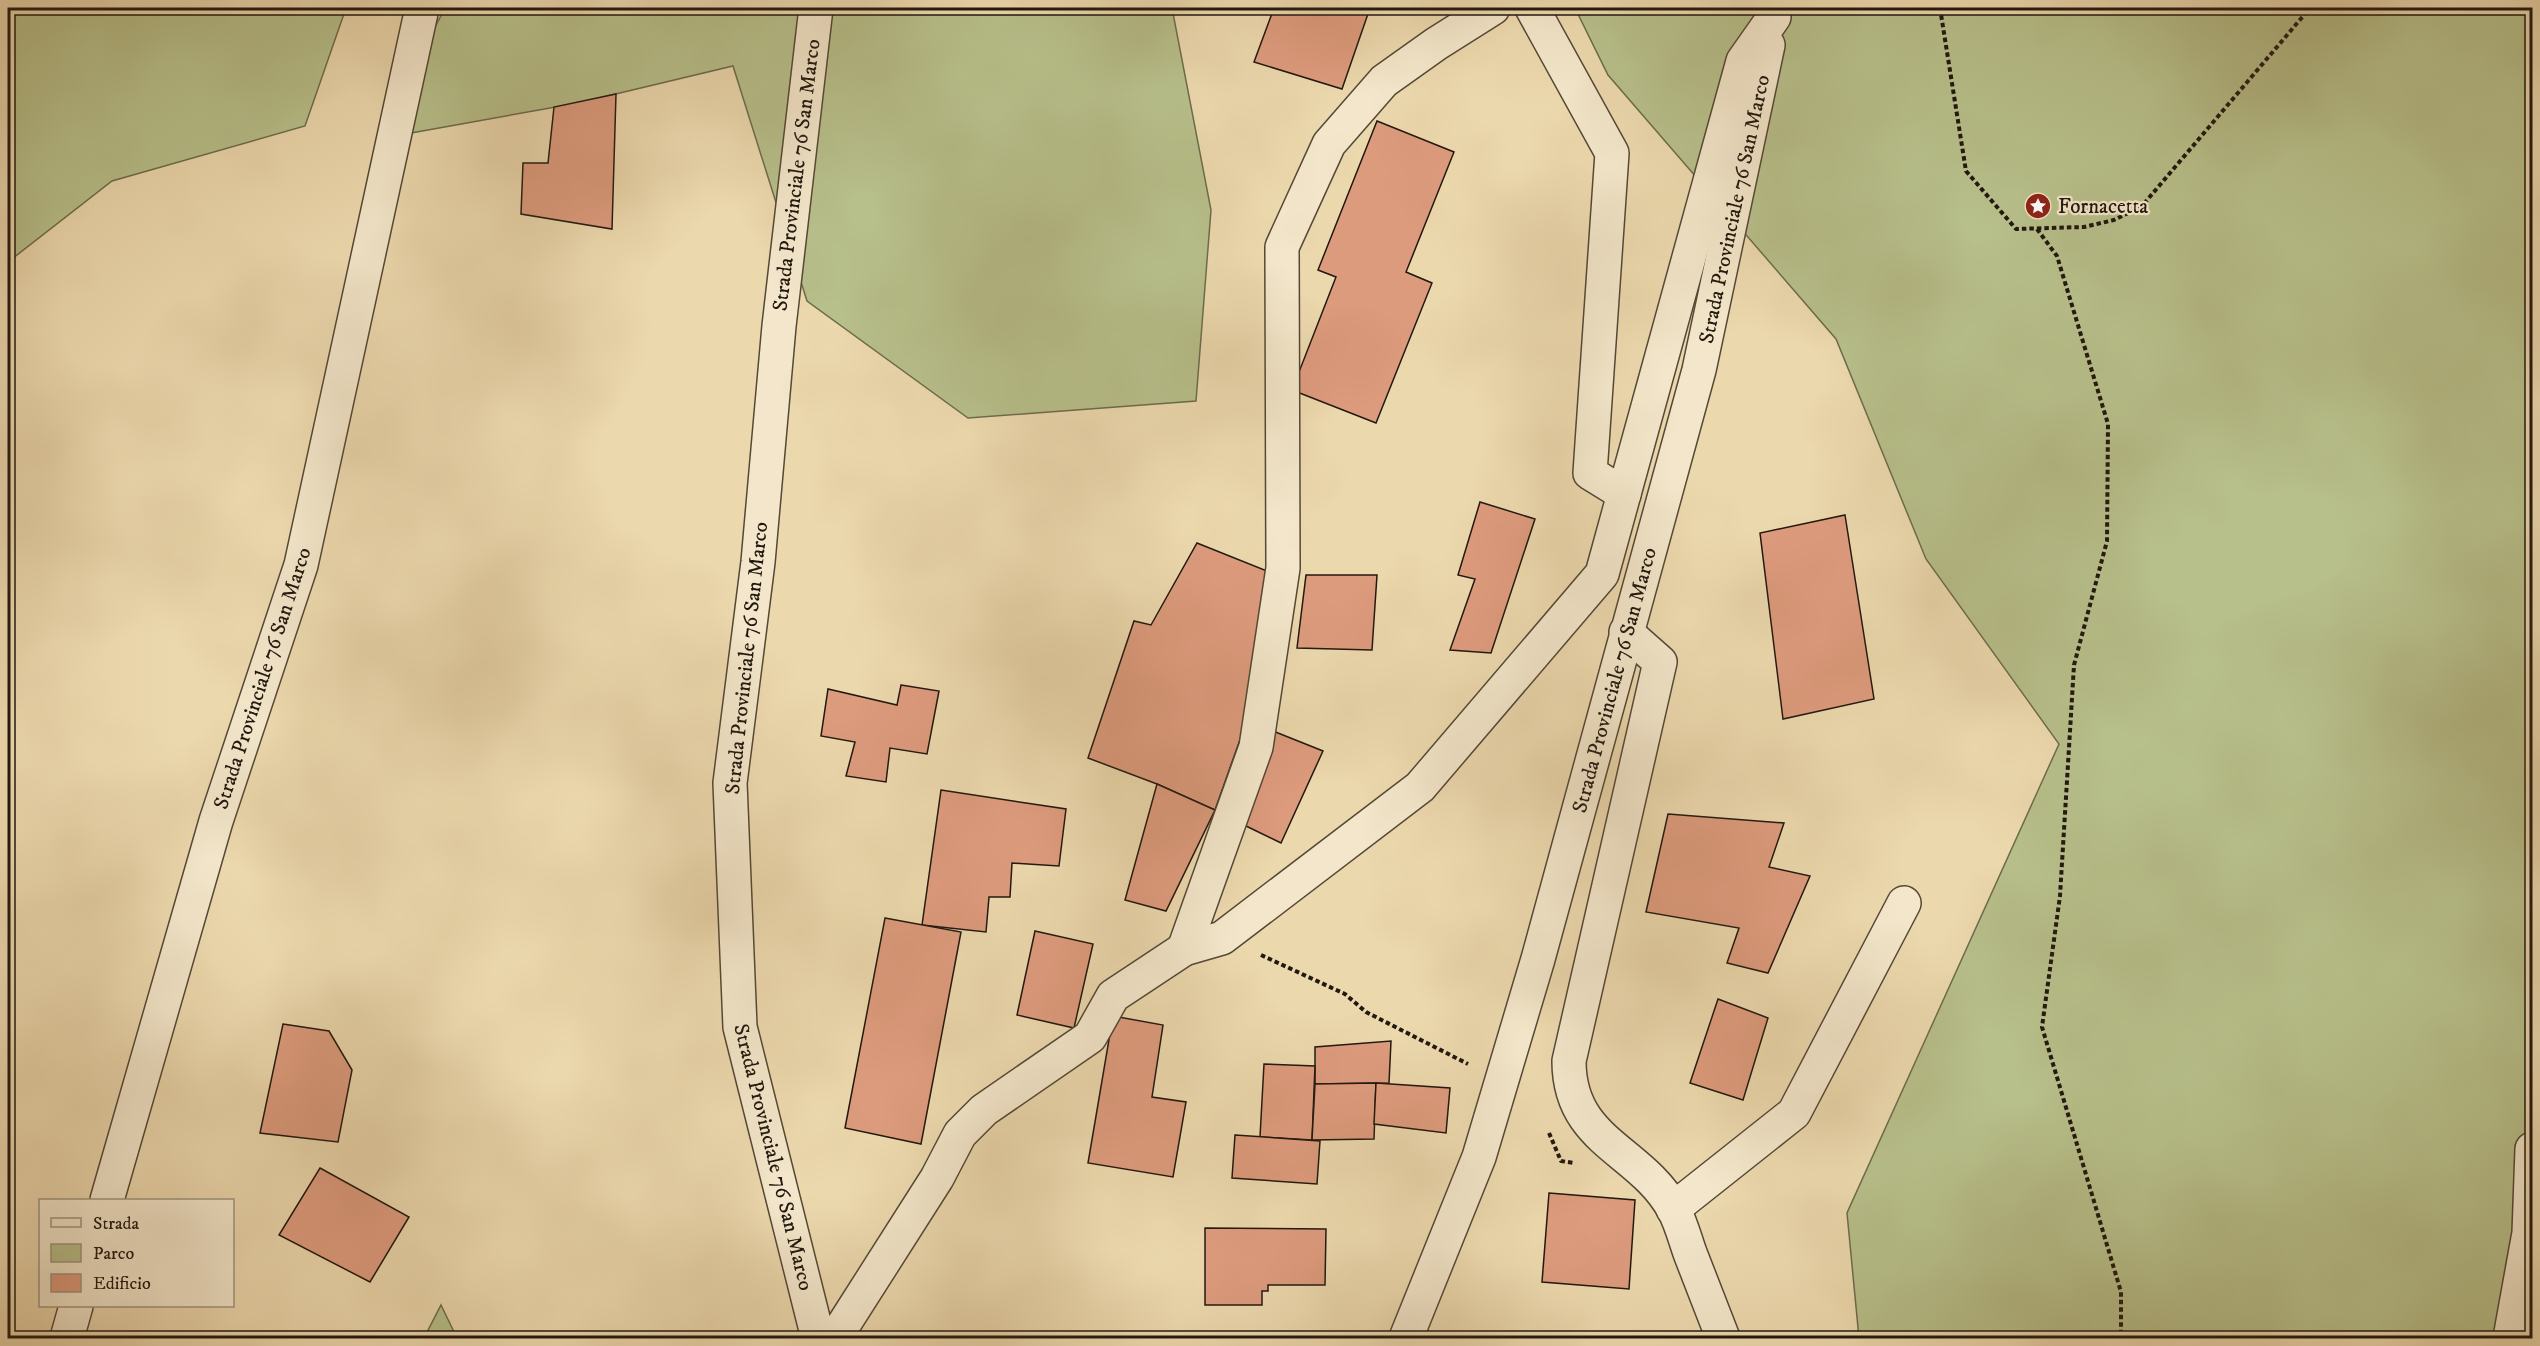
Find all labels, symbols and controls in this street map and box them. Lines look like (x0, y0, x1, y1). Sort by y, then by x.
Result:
street label: Strada Provinciale 76 San Marco (767, 38, 827, 313)
street label: Strada Provinciale 76 San Marco (1694, 73, 1776, 346)
place icon: Fornacetta (2023, 191, 2053, 221)
place label: Fornacetta (2058, 194, 2148, 220)
street label: Strada Provinciale 76 San Marco (720, 521, 774, 796)
street label: Strada Provinciale 76 San Marco (208, 544, 318, 813)
street label: Strada Provinciale 76 San Marco (1567, 545, 1663, 816)
street label: Strada Provinciale 76 San Marco (727, 1021, 819, 1293)
legend (39, 1199, 234, 1307)
text: Strada (93, 1213, 140, 1235)
text: Parco (93, 1243, 134, 1265)
text: Edificio (93, 1273, 151, 1295)

